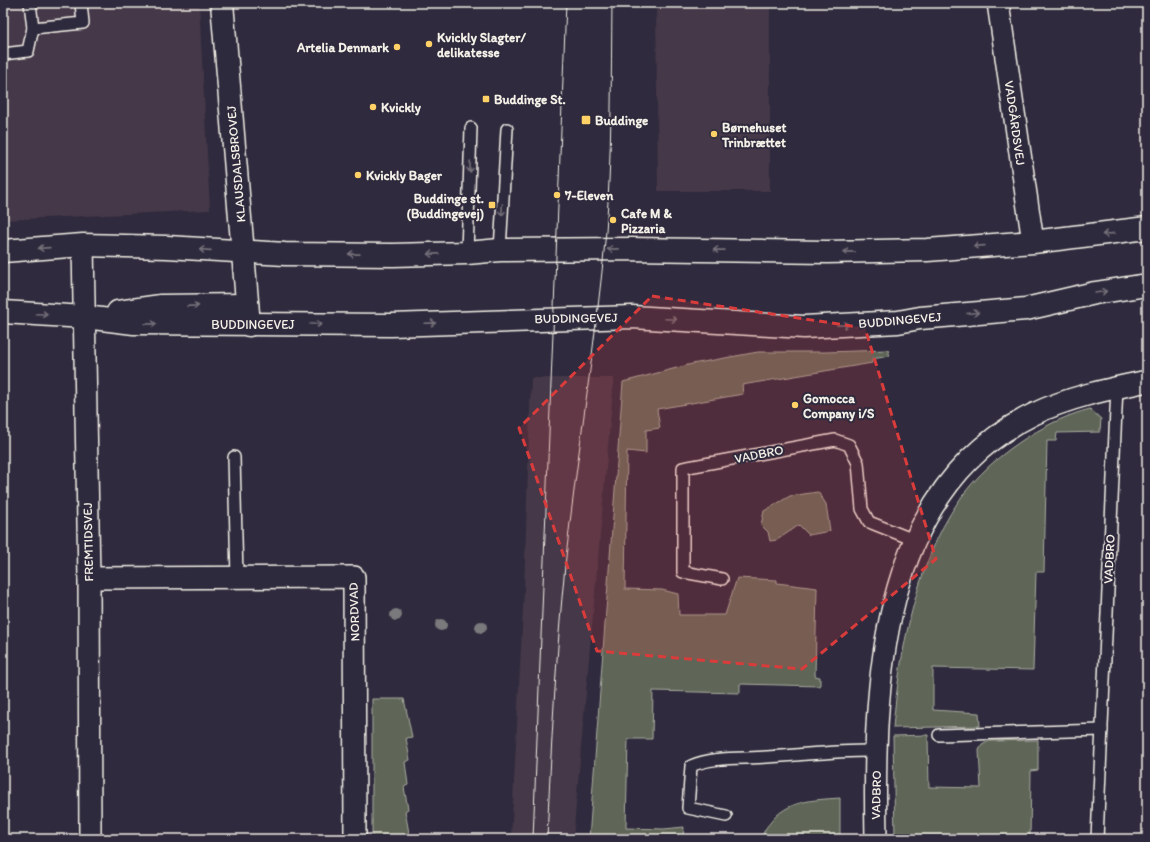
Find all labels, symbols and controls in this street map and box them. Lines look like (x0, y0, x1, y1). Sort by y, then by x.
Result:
place label: Kvickly Slagter/ delikatesse (437, 30, 526, 60)
marker: Kvickly Slagter/ delikatesse (424, 39, 434, 49)
place label: Artelia Denmark (296, 40, 389, 55)
marker: Artelia Denmark (392, 42, 402, 52)
street label: VADGÅRDSVEJ (1002, 80, 1028, 166)
place label: Buddinge St. (494, 92, 566, 108)
marker: Buddinge St. (481, 94, 491, 104)
place label: Kvickly (381, 100, 422, 116)
marker: Kvickly (368, 102, 378, 112)
street label: KLAUSDALSBROVEJ (223, 104, 249, 223)
place label: Buddinge (595, 113, 648, 129)
marker: Buddinge (580, 114, 592, 126)
place label: Børnehuset Trinbrættet (721, 120, 786, 150)
marker: Børnehuset Trinbrættet (709, 129, 719, 139)
one-way arrow (466, 160, 474, 173)
place label: Kvickly Bager (366, 168, 443, 184)
marker: Kvickly Bager (353, 170, 363, 180)
place label: 7-Eleven (564, 188, 614, 203)
marker: 7-Eleven (552, 190, 562, 200)
place label: Buddinge st. (Buddingevej) (407, 191, 484, 222)
marker: Buddinge st. (Buddingevej) (487, 200, 497, 210)
one-way arrow (498, 203, 506, 216)
place label: Cafe M & Pizzaria (621, 206, 672, 236)
marker: Cafe M & Pizzaria (608, 215, 618, 225)
one-way arrow (1102, 230, 1115, 237)
one-way arrow (973, 243, 986, 250)
one-way arrow (38, 244, 51, 251)
one-way arrow (607, 245, 620, 253)
one-way arrow (199, 246, 212, 253)
one-way arrow (713, 247, 726, 254)
one-way arrow (843, 248, 856, 256)
one-way arrow (348, 250, 361, 258)
one-way arrow (427, 250, 440, 258)
one-way arrow (1094, 288, 1107, 296)
one-way arrow (186, 302, 199, 309)
street label: BUDDINGEVEJ (858, 309, 943, 331)
street label: BUDDINGEVEJ (534, 310, 618, 326)
one-way arrow (966, 310, 979, 317)
one-way arrow (35, 311, 48, 318)
one-way arrow (664, 315, 677, 323)
street label: BUDDINGEVEJ (211, 317, 295, 332)
one-way arrow (144, 320, 157, 328)
one-way arrow (423, 320, 436, 327)
one-way arrow (309, 321, 322, 328)
one-way arrow (836, 321, 849, 328)
place label: Gomocca Company i/S (803, 391, 875, 422)
marker: Gomocca Company i/S (790, 400, 800, 410)
street label: VADBRO (733, 442, 785, 466)
street label: FREMTIDSVEJ (80, 502, 96, 582)
street label: VADBRO (1100, 534, 1118, 584)
street label: NORDVAD (345, 582, 363, 642)
street label: VADBRO (868, 770, 884, 820)

